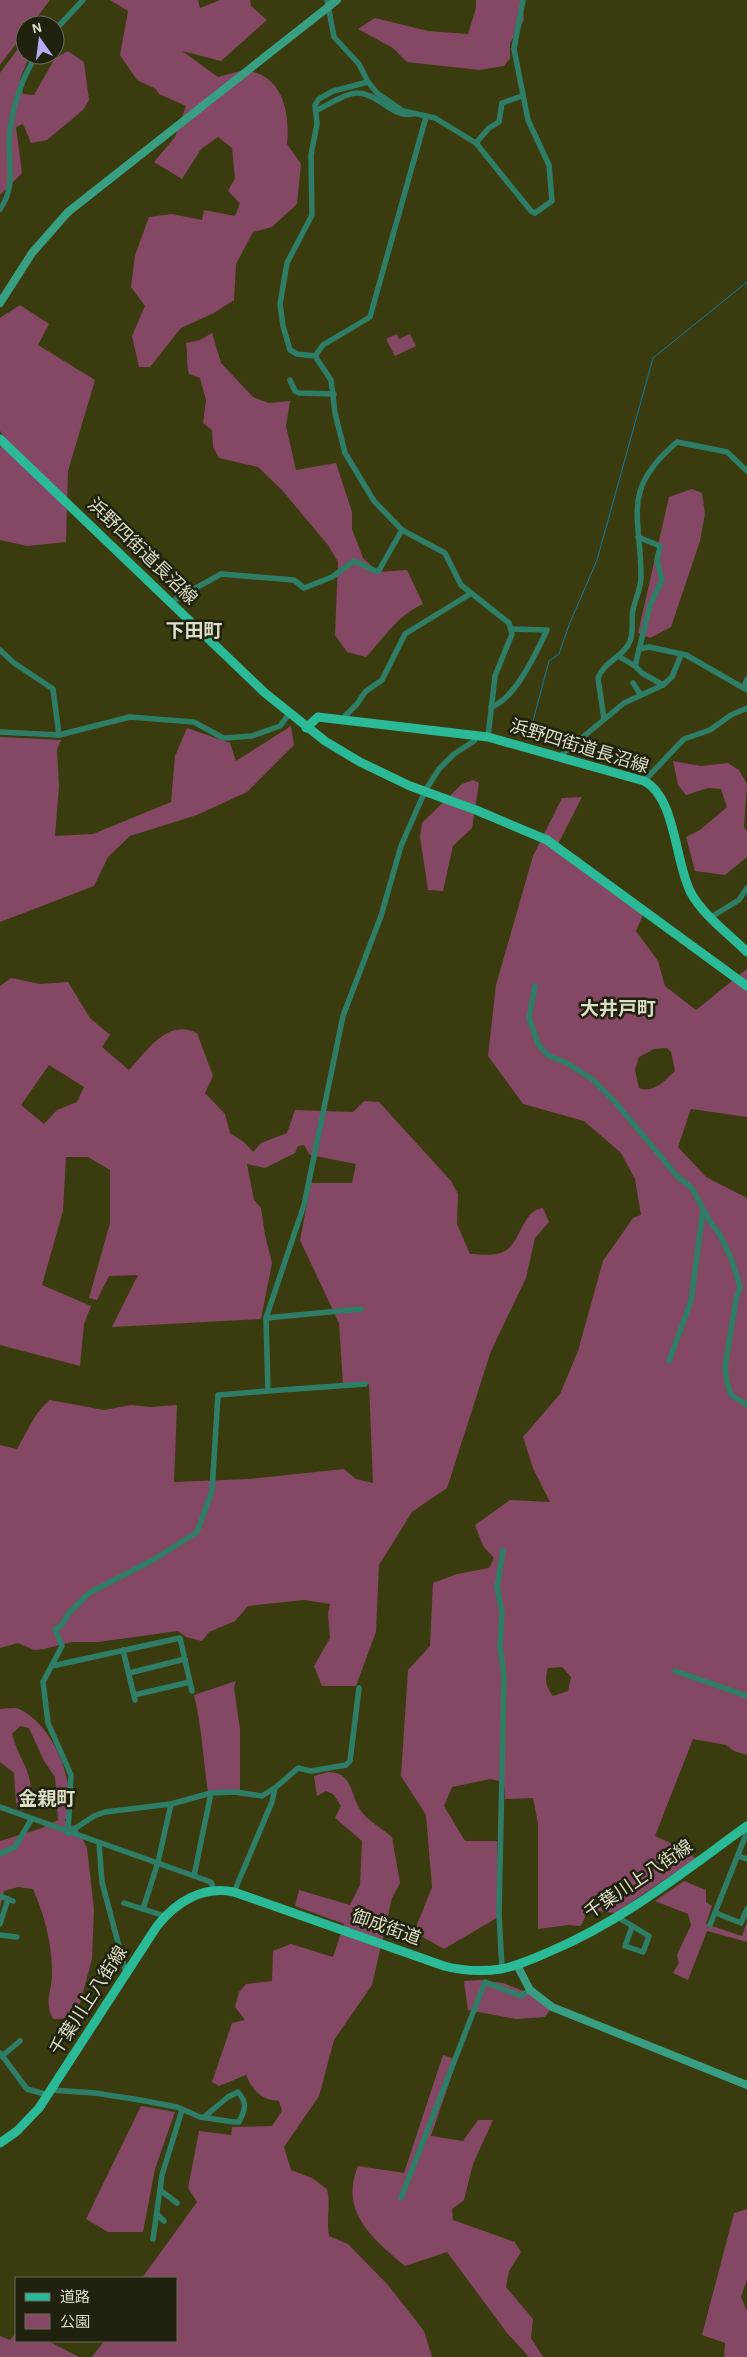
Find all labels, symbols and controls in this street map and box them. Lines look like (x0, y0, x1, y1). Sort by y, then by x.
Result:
north arrow (15, 15, 65, 65)
text: N (31, 20, 44, 36)
street label: 浜野四街道長沼線 (84, 494, 201, 608)
district label: 下田町 (165, 622, 223, 641)
street label: 浜野四街道長沼線 (508, 715, 651, 777)
district label: 大井戸町 (580, 998, 656, 1019)
district label: 金親町 (18, 1789, 76, 1809)
street label: 千葉川上八街線 (581, 1836, 696, 1923)
street label: 御成街道 (349, 1905, 424, 1949)
street label: 千葉川上八街線 (45, 1942, 131, 2059)
legend (15, 2277, 178, 2342)
text: 道路 (60, 2289, 90, 2305)
text: 公園 (60, 2314, 90, 2330)

